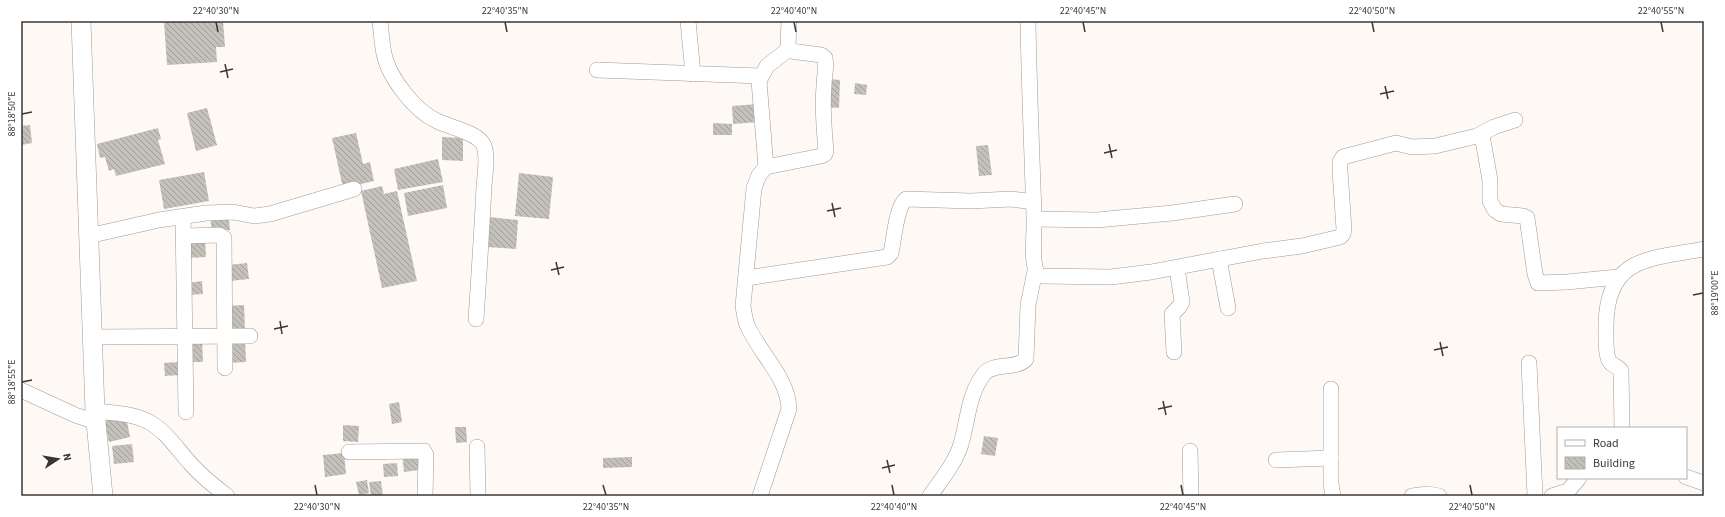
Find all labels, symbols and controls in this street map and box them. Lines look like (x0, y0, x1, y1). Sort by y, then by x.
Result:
text: 22°40'30"N (193, 4, 239, 18)
text: 22°40'35"N (482, 4, 528, 18)
text: 22°40'40"N (771, 4, 817, 18)
text: 22°40'45"N (1060, 4, 1106, 18)
text: 22°40'50"N (1349, 4, 1395, 18)
text: 22°40'55"N (1638, 4, 1684, 18)
text: 88°18'50"E (5, 91, 19, 137)
text: 88°19'00"E (1708, 270, 1722, 316)
text: 88°18'55"E (5, 359, 19, 405)
legend (1557, 427, 1687, 479)
text: Road (1593, 435, 1619, 452)
north arrow (38, 439, 78, 479)
text: N (59, 452, 75, 462)
text: Building (1593, 455, 1635, 472)
text: 22°40'30"N (294, 500, 340, 514)
text: 22°40'35"N (583, 500, 629, 514)
text: 22°40'40"N (871, 500, 917, 514)
text: 22°40'45"N (1160, 500, 1206, 514)
text: 22°40'50"N (1449, 500, 1495, 514)

